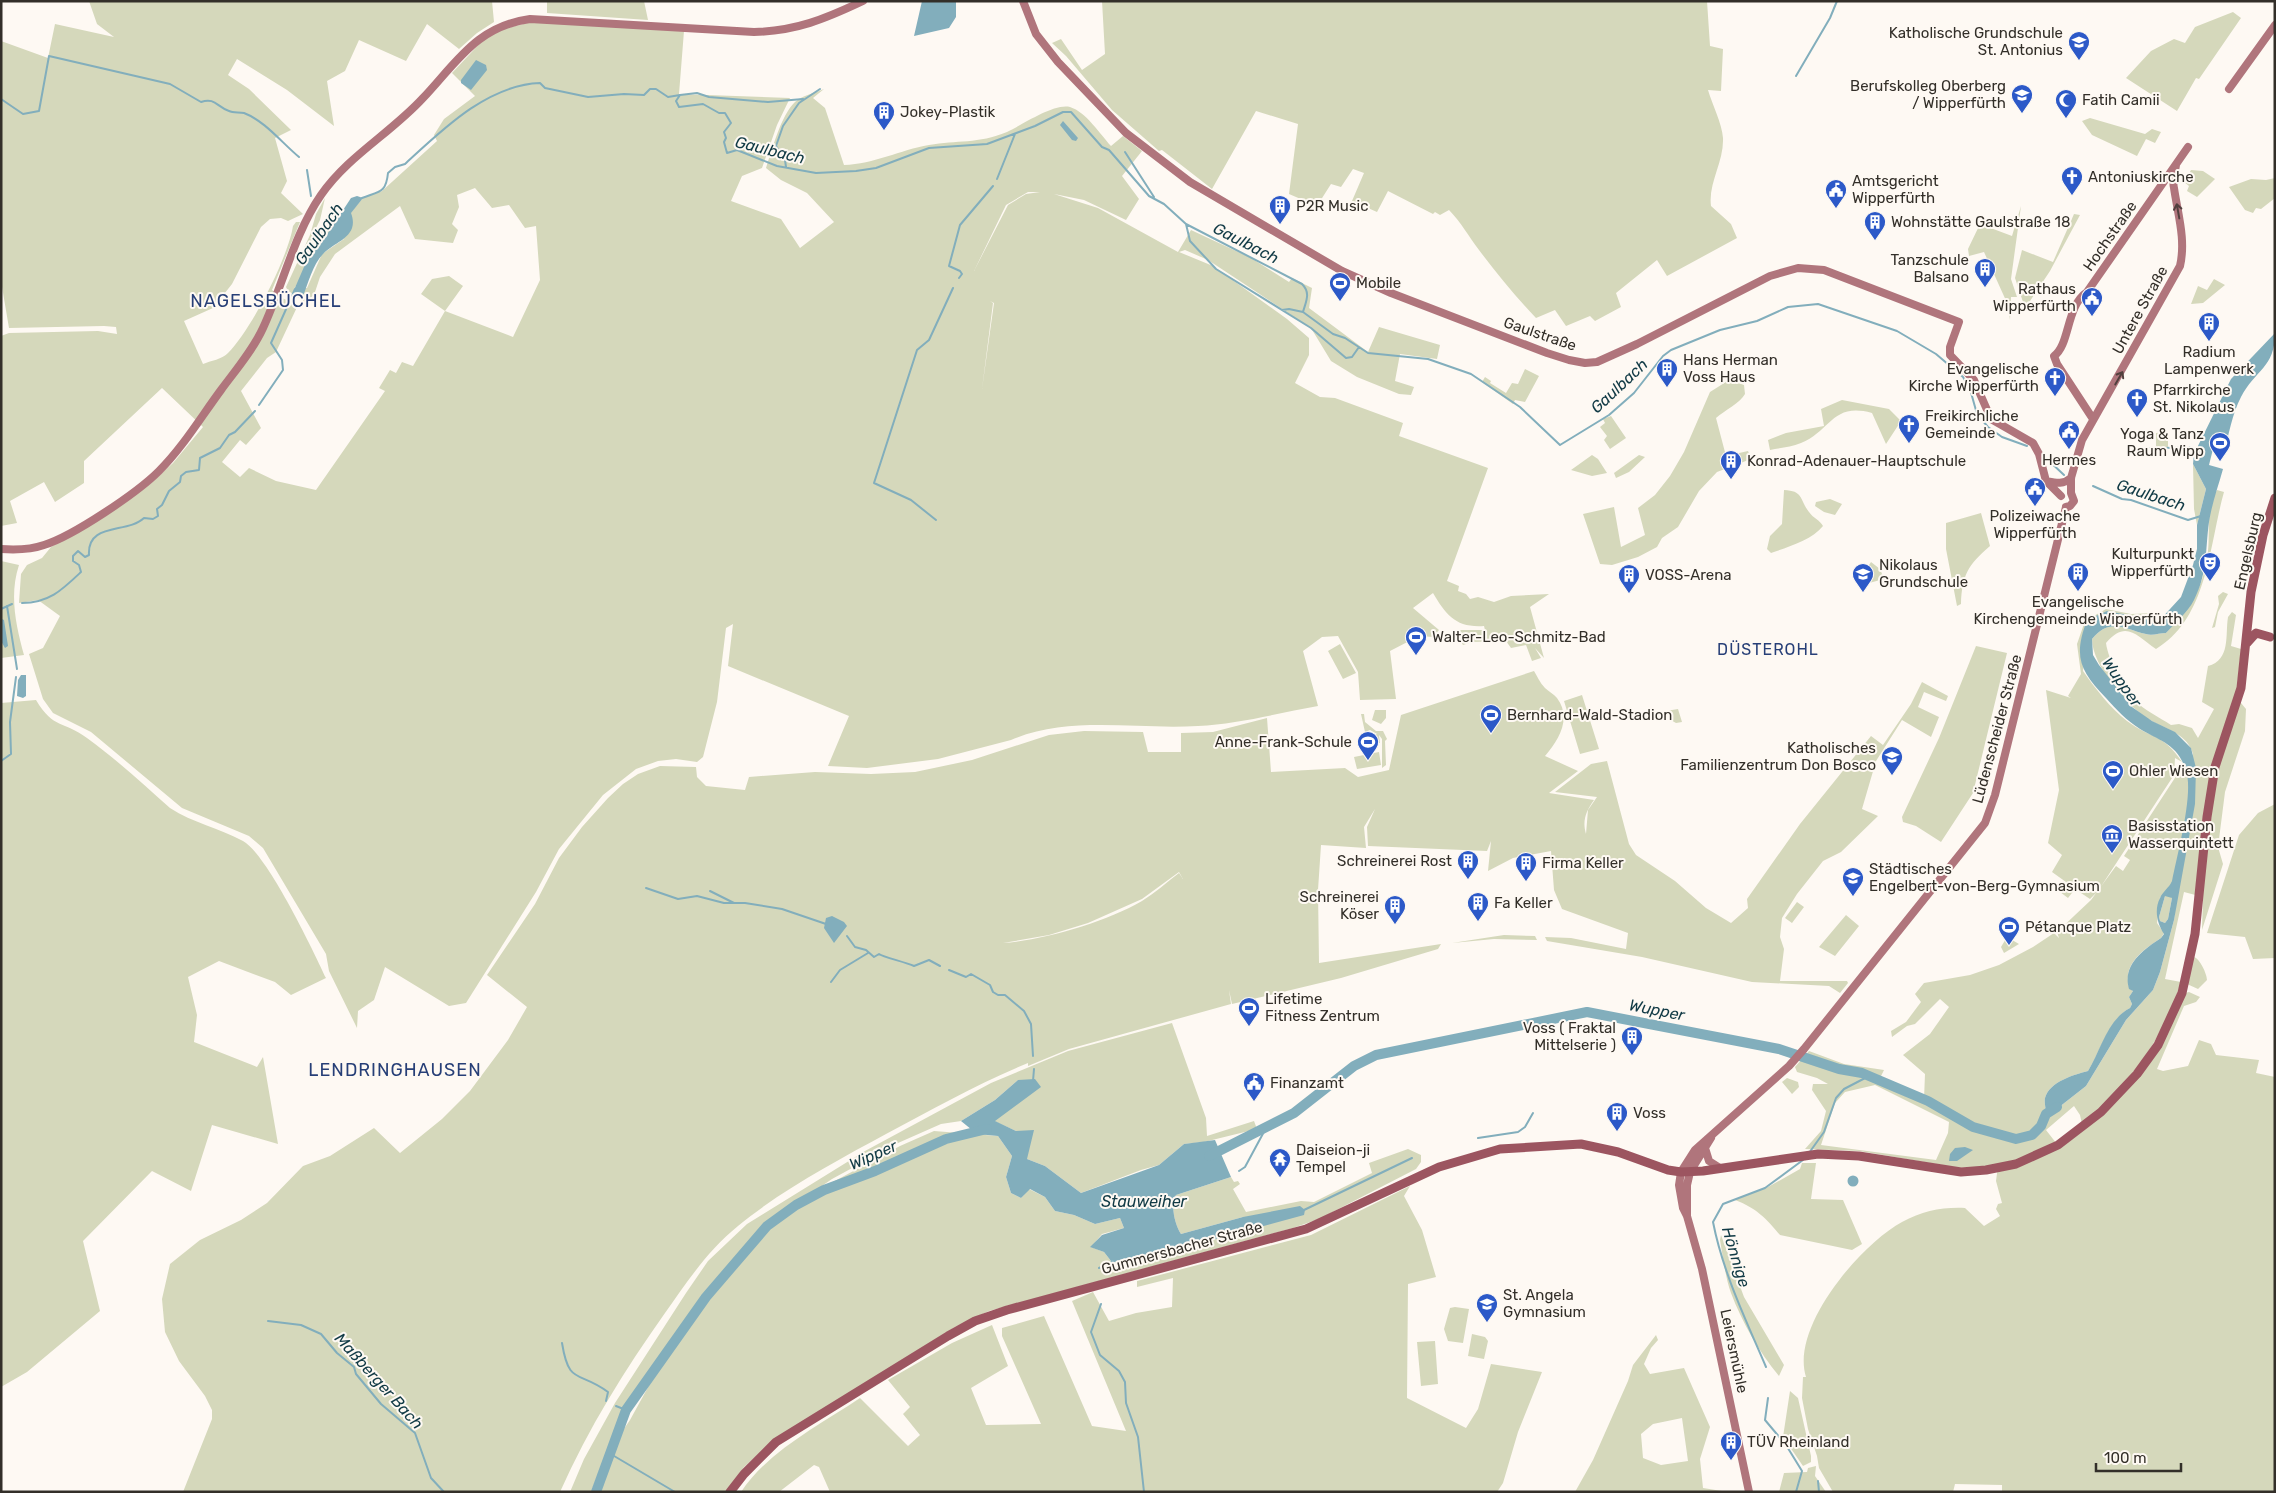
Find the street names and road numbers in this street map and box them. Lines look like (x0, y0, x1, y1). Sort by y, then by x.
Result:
street label: Hochstraße (2079, 198, 2141, 274)
street label: Untere Straße (2108, 263, 2172, 357)
street label: Gaulstraße (1501, 313, 1579, 355)
street label: Engelsburg (2230, 510, 2266, 592)
street label: Lüdenscheider Straße (1968, 653, 2026, 805)
street label: Gummersbacher Straße (1099, 1218, 1265, 1278)
street label: Leiersmühle (1716, 1307, 1752, 1395)

